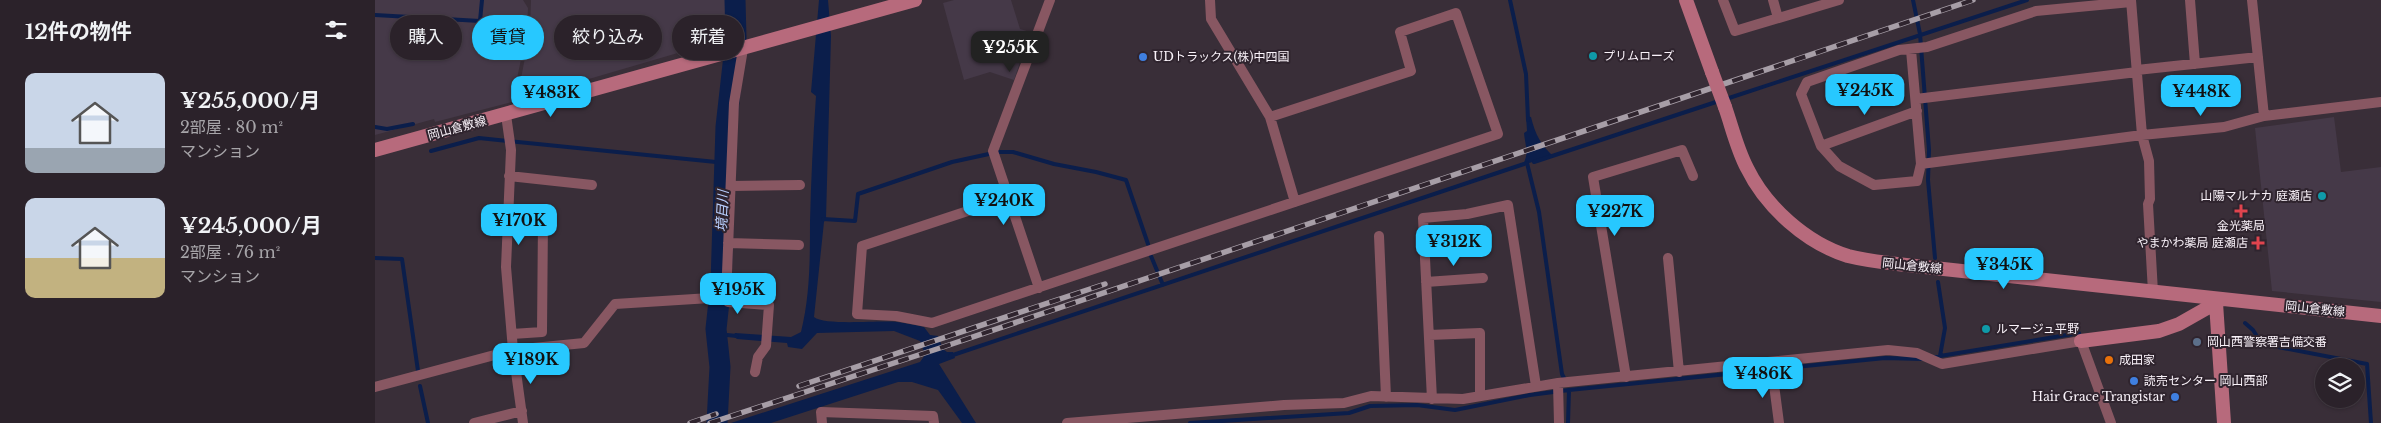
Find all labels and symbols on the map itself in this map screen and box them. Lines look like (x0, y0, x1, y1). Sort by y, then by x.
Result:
pin: ¥255K (975, 30, 1045, 73)
place label: プリムローズ (1603, 48, 1674, 63)
place label: UDトラックス(株)中四国 (1153, 49, 1290, 64)
marker: プリムローズ (1587, 50, 1599, 62)
marker: UDトラックス(株)中四国 (1137, 51, 1149, 63)
pin: ¥245K (1830, 74, 1900, 116)
pin: ¥448K (2166, 74, 2236, 117)
pin: ¥483K (516, 76, 586, 118)
street label: 岡山倉敷線 (426, 113, 488, 143)
pin: ¥240K (969, 184, 1039, 226)
water label: 境目川 (712, 188, 732, 232)
place label: 山陽マルナカ 庭瀬店 (2201, 188, 2312, 203)
marker: 山陽マルナカ 庭瀬店 (2316, 190, 2328, 202)
pin: ¥227K (1580, 194, 1650, 237)
pin: ¥170K (484, 204, 554, 246)
marker: 金光薬局 (2235, 205, 2247, 217)
place label: 金光薬局 (2217, 218, 2265, 233)
pin: ¥312K (1419, 224, 1489, 267)
place label: やまかわ薬局 庭瀬店 (2137, 235, 2248, 250)
marker: やまかわ薬局 庭瀬店 (2252, 237, 2264, 249)
pin: ¥345K (1969, 248, 2039, 290)
street label: 岡山倉敷線 (1881, 255, 1943, 276)
pin: ¥195K (703, 272, 773, 315)
street label: 岡山倉敷線 (2284, 298, 2346, 319)
place label: ルマージュ平野 (1996, 321, 2079, 336)
marker: ルマージュ平野 (1980, 323, 1992, 335)
place label: 岡山西警察署吉備交番 (2207, 334, 2327, 349)
marker: 岡山西警察署吉備交番 (2191, 336, 2203, 348)
pin: ¥189K (496, 342, 566, 385)
place label: 成田家 (2119, 352, 2155, 367)
marker: 成田家 (2103, 354, 2115, 366)
pin: ¥486K (1728, 356, 1798, 399)
place label: 読売センター 岡山西部 (2144, 373, 2267, 388)
marker: 読売センター 岡山西部 (2128, 375, 2140, 387)
place label: Hair Grace Trangistar (2032, 389, 2165, 404)
marker: Hair Grace Trangistar (2169, 391, 2181, 403)

